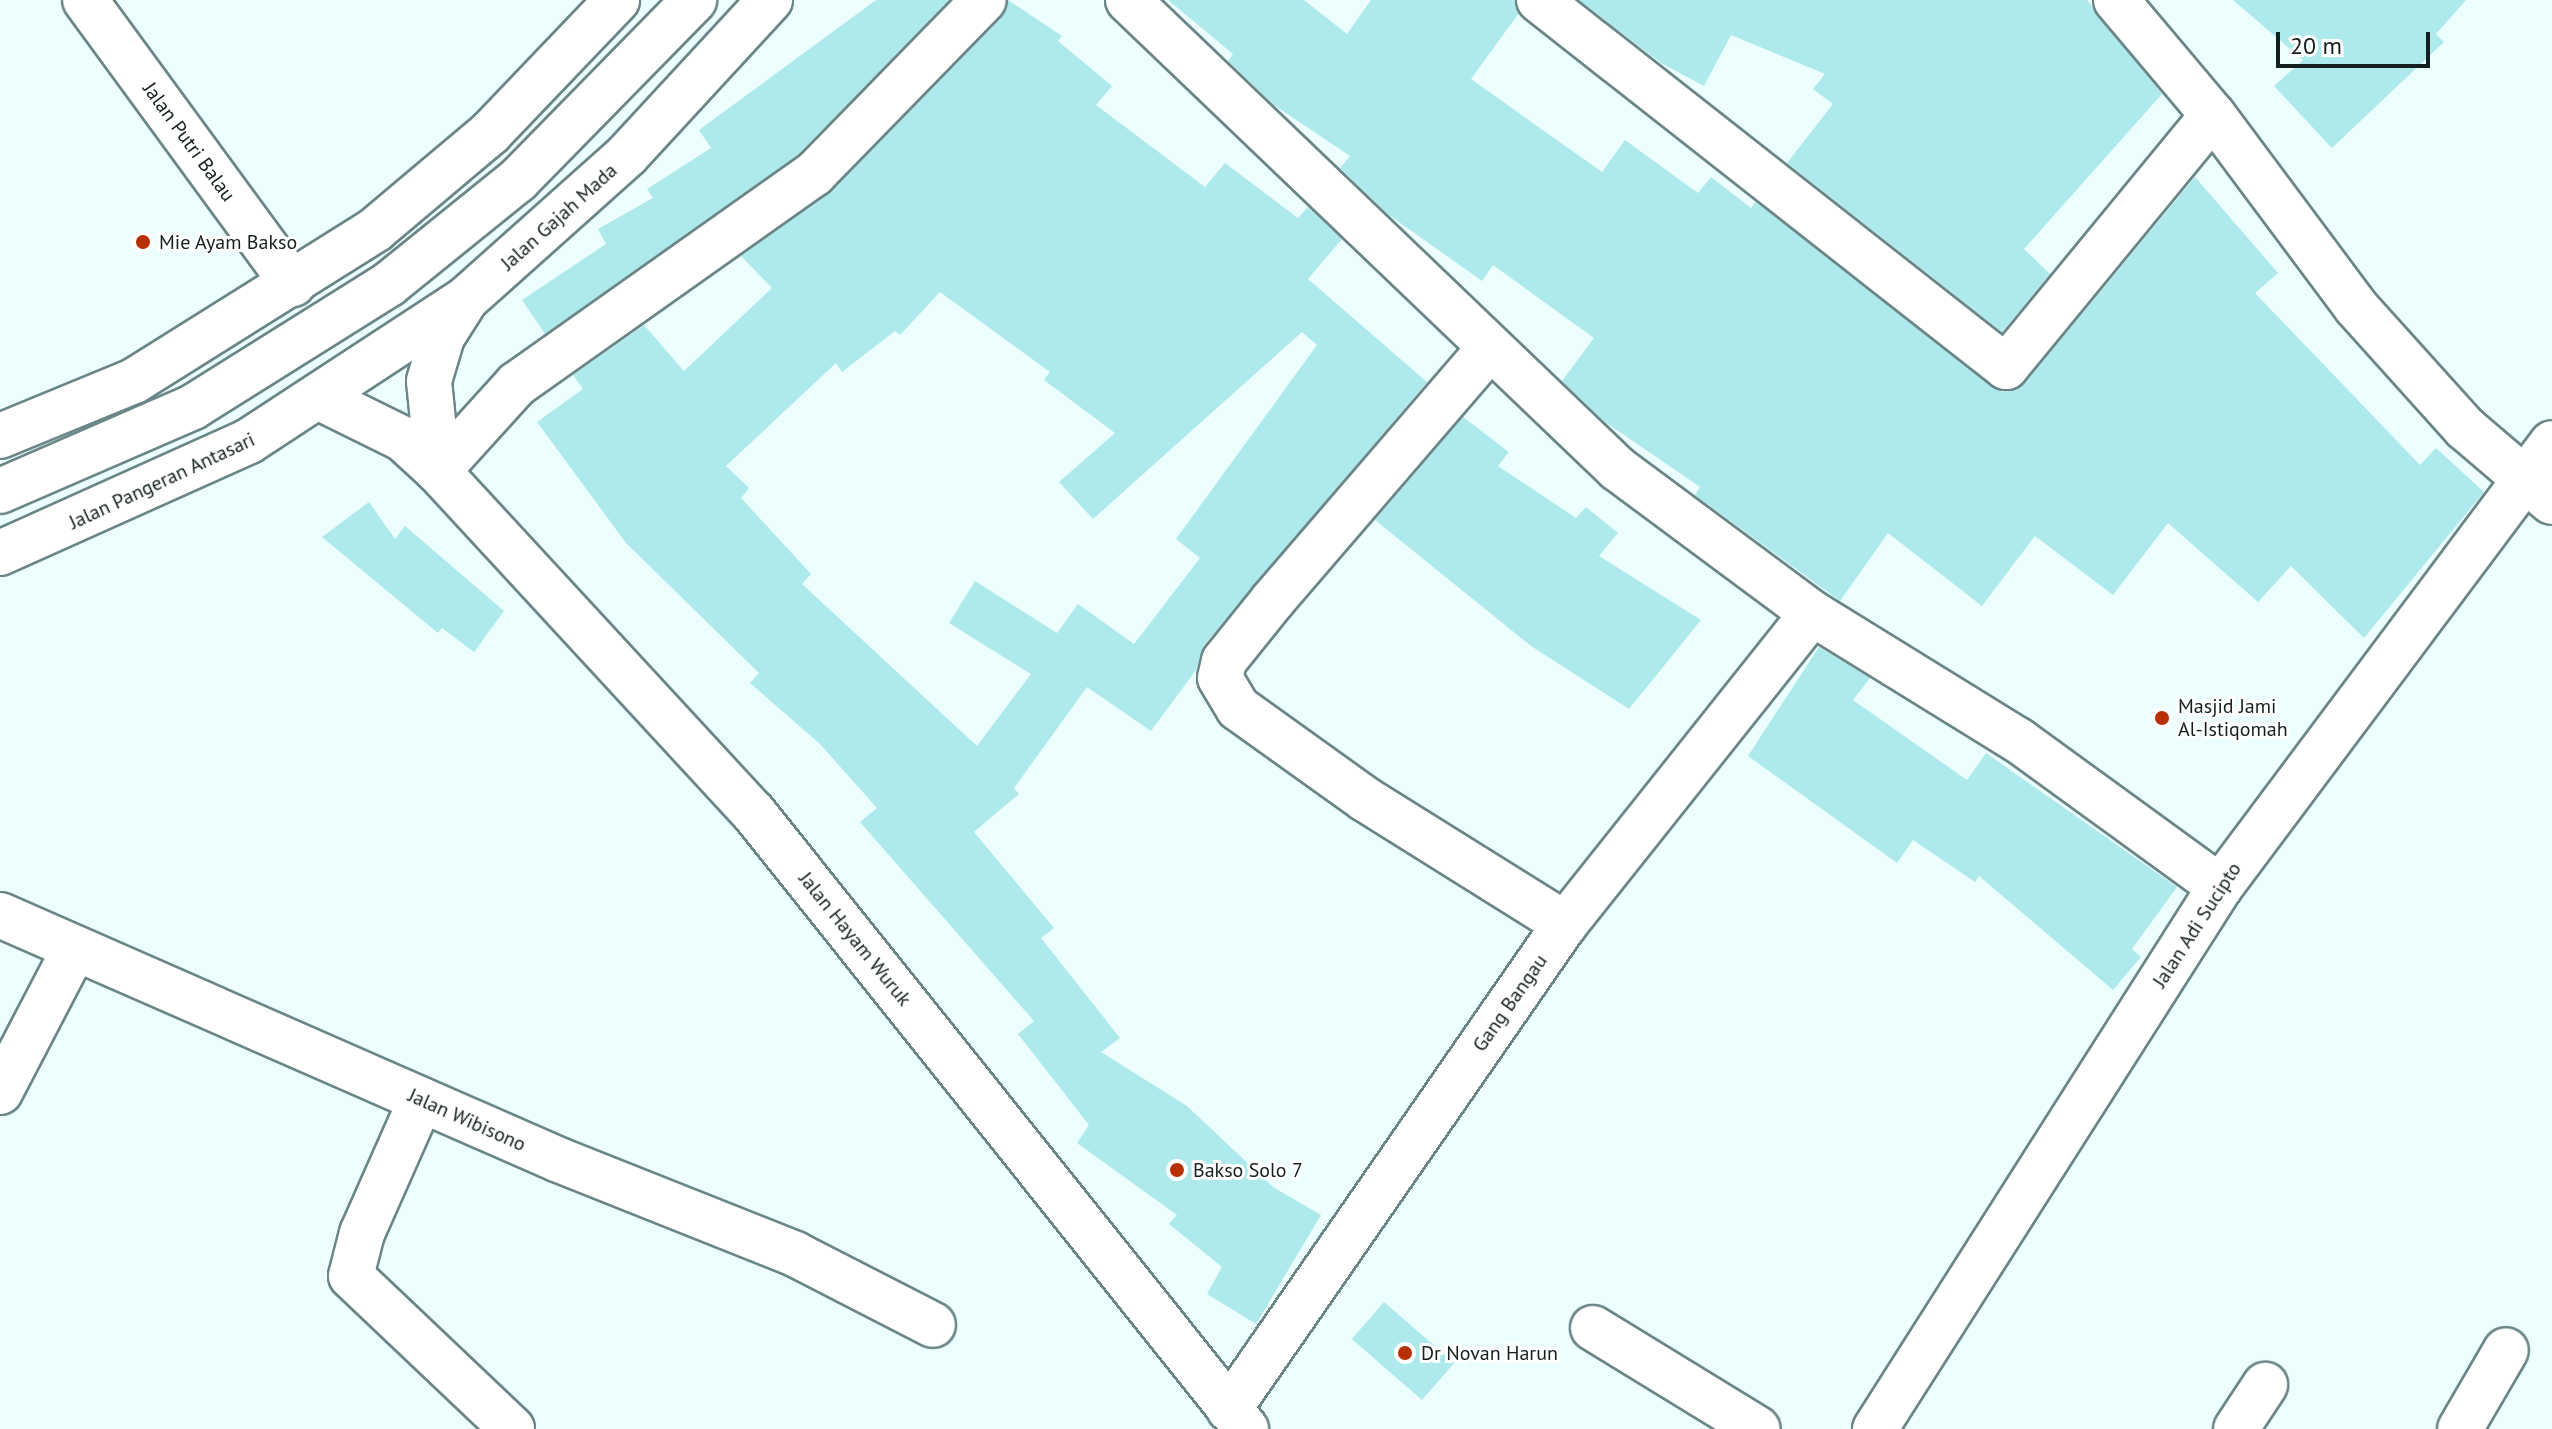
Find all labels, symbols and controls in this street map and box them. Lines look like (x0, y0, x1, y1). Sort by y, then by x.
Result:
scale bar (2280, 16, 2434, 66)
text: 20 m (2290, 30, 2342, 61)
street label: Jalan Putri Balau (138, 78, 240, 206)
street label: Jalan Gajah Mada (496, 159, 622, 275)
place label: Mie Ayam Bakso (159, 230, 298, 254)
marker: Mie Ayam Bakso (134, 233, 152, 251)
street label: Jalan Pangeran Antasari (65, 427, 259, 535)
place label: Masjid Jami Al-Istiqomah (2178, 694, 2288, 741)
marker: Masjid Jami Al-Istiqomah (2153, 709, 2171, 727)
street label: Jalan Adi Sucipto (2147, 858, 2247, 992)
street label: Jalan Hayam Wuruk (794, 867, 916, 1011)
street label: Gang Bangau (1468, 950, 1552, 1056)
street label: Jalan Wibisono (404, 1083, 530, 1157)
place label: Bakso Solo 7 (1193, 1158, 1303, 1182)
marker: Bakso Solo 7 (1168, 1161, 1186, 1179)
place label: Dr Novan Harun (1421, 1341, 1558, 1365)
marker: Dr Novan Harun (1396, 1344, 1414, 1362)

